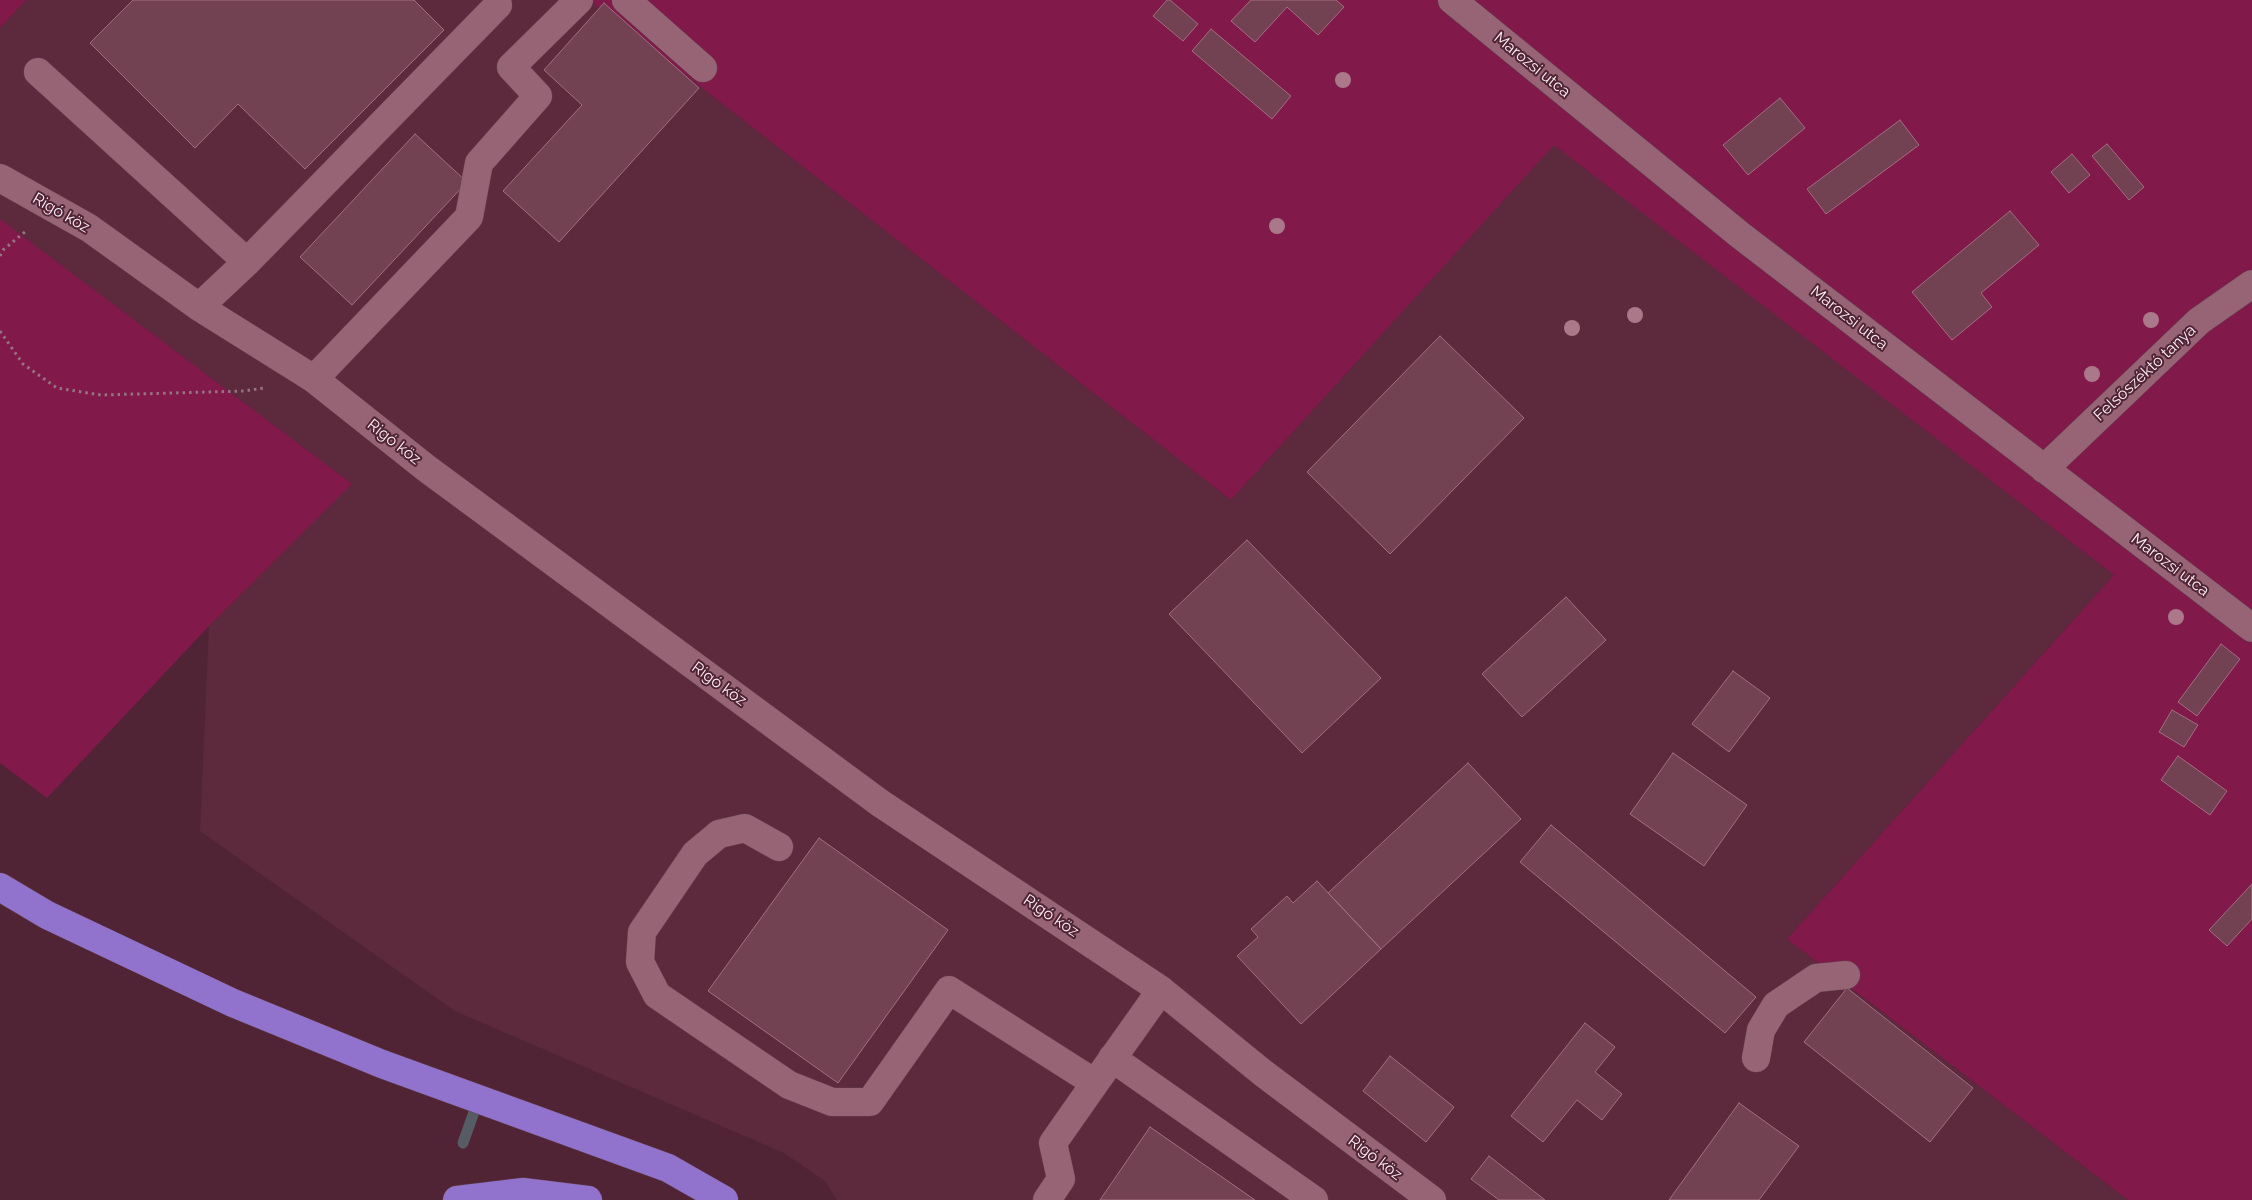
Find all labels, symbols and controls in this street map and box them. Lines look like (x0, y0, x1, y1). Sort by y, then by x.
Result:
street label: Marozsi utca (1490, 28, 1574, 102)
street label: Rigó köz (29, 189, 93, 237)
street label: Marozsi utca (1807, 282, 1891, 354)
street label: Felsőszéktó tanya (2090, 321, 2200, 425)
street label: Rigó köz (363, 415, 425, 469)
street label: Marozsi utca (2127, 529, 2213, 601)
street label: Rigó köz (688, 658, 750, 710)
street label: Rigó köz (1020, 891, 1082, 941)
street label: Rigó köz (1344, 1131, 1406, 1185)

